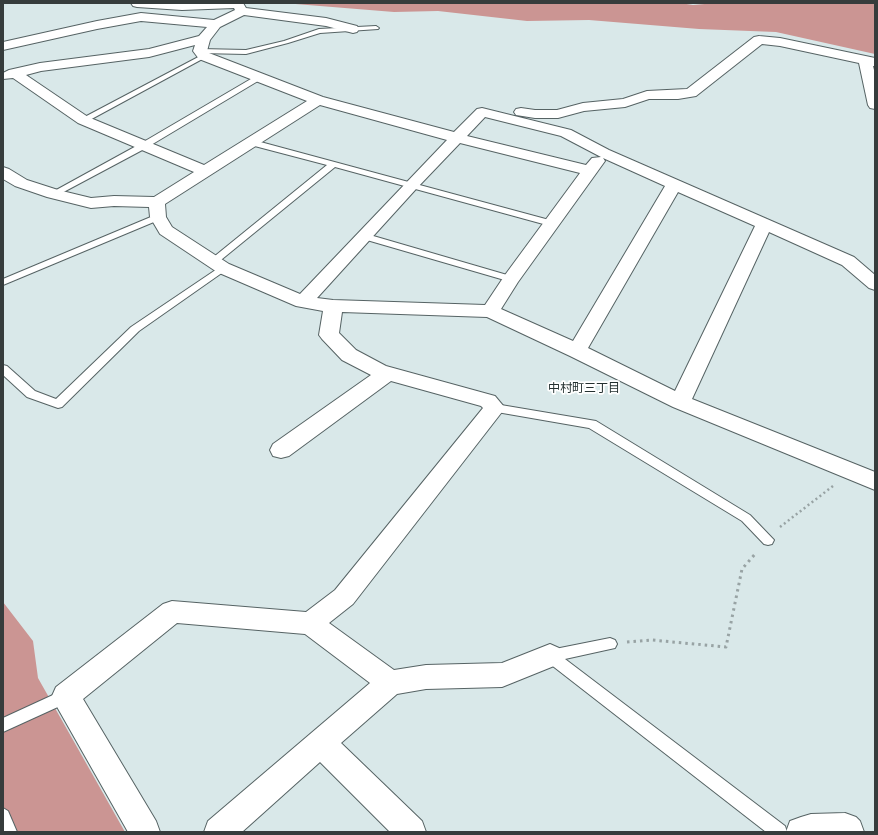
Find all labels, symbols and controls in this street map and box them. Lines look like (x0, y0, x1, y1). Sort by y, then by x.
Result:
district label: 中村町三丁目 (548, 382, 620, 396)

